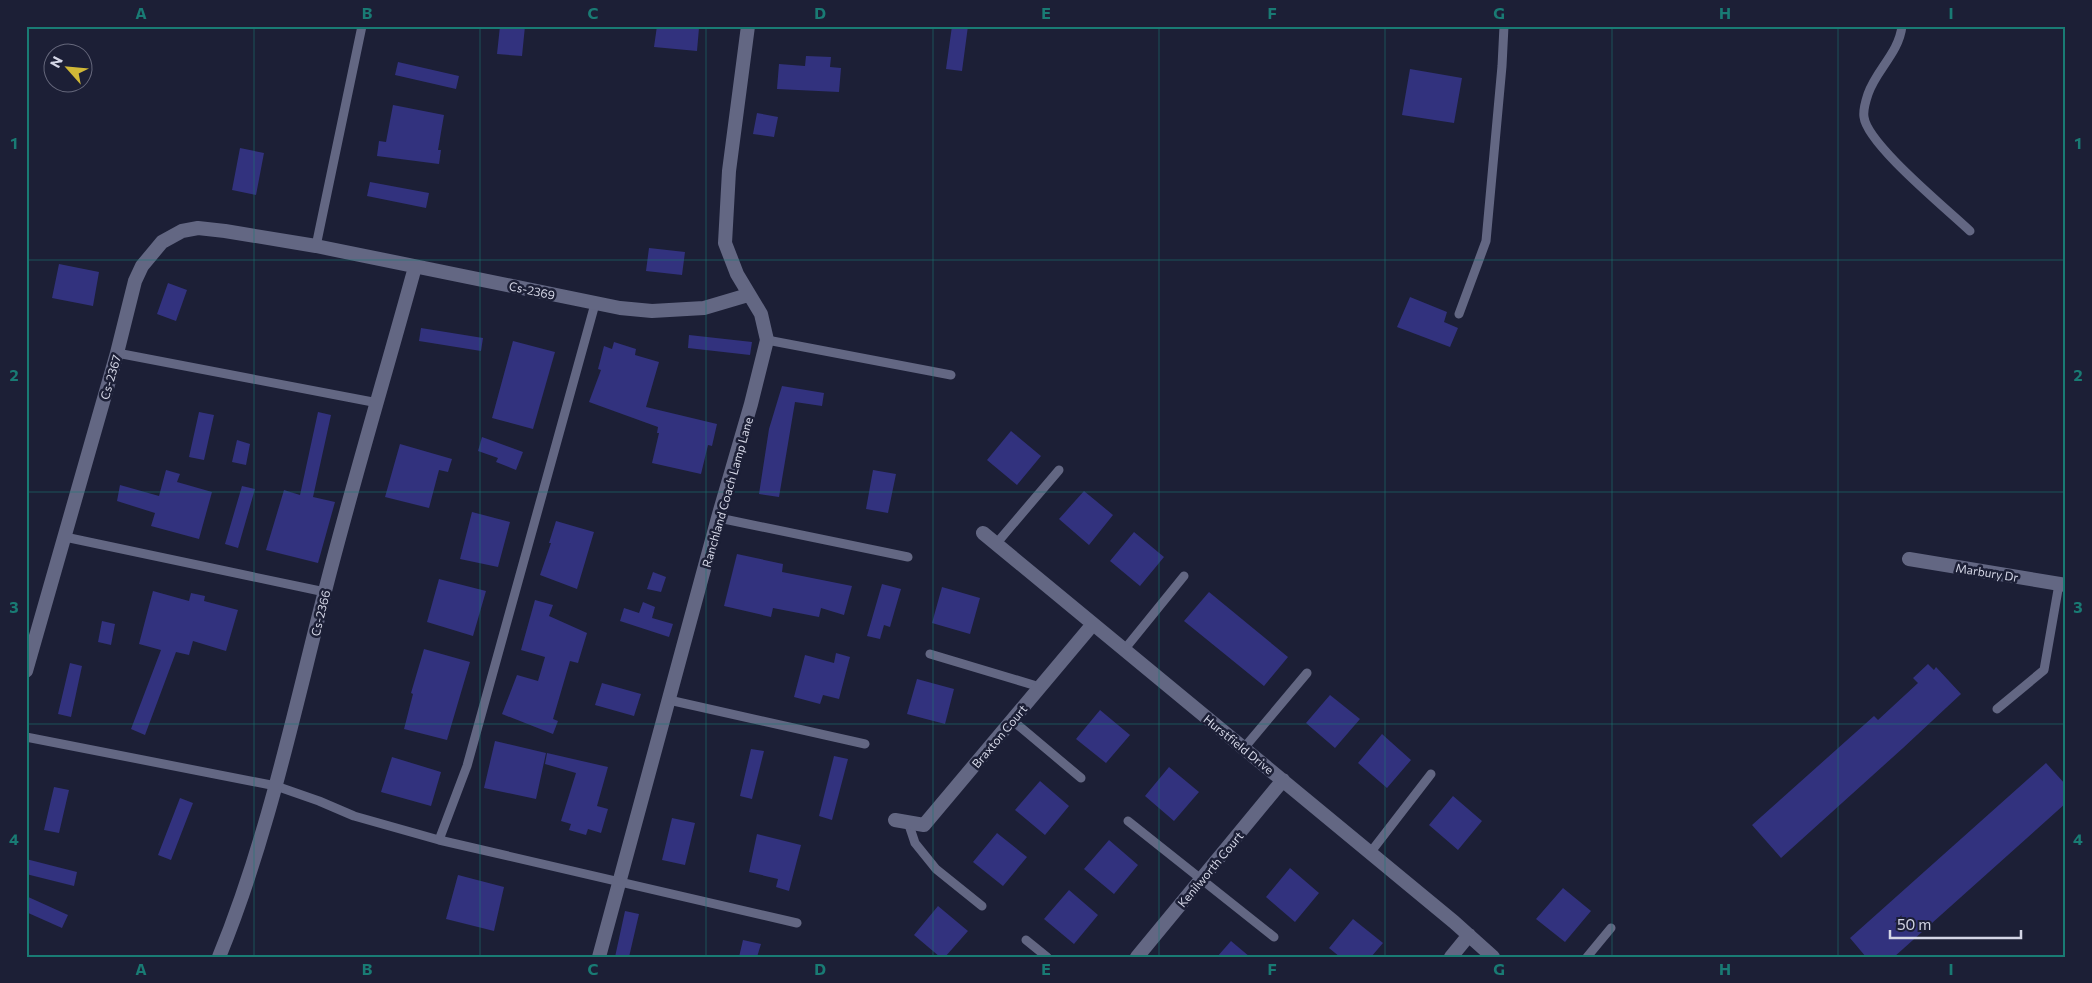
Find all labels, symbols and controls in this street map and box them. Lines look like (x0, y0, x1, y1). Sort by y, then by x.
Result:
text: A (135, 3, 147, 22)
text: B (362, 3, 373, 22)
text: C (588, 3, 599, 22)
text: D (814, 3, 826, 22)
text: E (1041, 3, 1051, 22)
text: F (1267, 3, 1277, 22)
text: G (1493, 3, 1505, 22)
text: H (1719, 3, 1731, 22)
text: I (1948, 3, 1954, 22)
north arrow (42, 42, 92, 92)
text: N (46, 53, 66, 70)
text: 1 (10, 133, 18, 152)
text: 1 (2074, 133, 2082, 152)
street label: Cs-2369 (508, 278, 556, 302)
street label: Cs-2367 (97, 353, 123, 401)
text: 2 (9, 365, 19, 384)
text: 2 (2073, 365, 2083, 384)
street label: Ranchland Coach Lamp Lane (699, 415, 755, 569)
street label: Marbury Dr (1955, 560, 2019, 584)
street label: Cs-2366 (308, 589, 332, 637)
text: 3 (9, 597, 19, 616)
text: 3 (2073, 597, 2083, 616)
street label: Braxton Court (969, 702, 1029, 770)
street label: Hurstfield Drive (1201, 711, 1277, 777)
street label: Kenilworth Court (1174, 828, 1246, 910)
text: 4 (9, 829, 19, 848)
text: 4 (2073, 829, 2083, 848)
scale bar (1890, 908, 2021, 940)
text: 50 m (1897, 915, 1931, 933)
text: A (135, 959, 147, 978)
text: B (362, 959, 373, 978)
text: C (588, 959, 599, 978)
text: D (814, 959, 826, 978)
text: E (1041, 959, 1051, 978)
text: F (1267, 959, 1277, 978)
text: G (1493, 959, 1505, 978)
text: H (1719, 959, 1731, 978)
text: I (1948, 959, 1954, 978)

